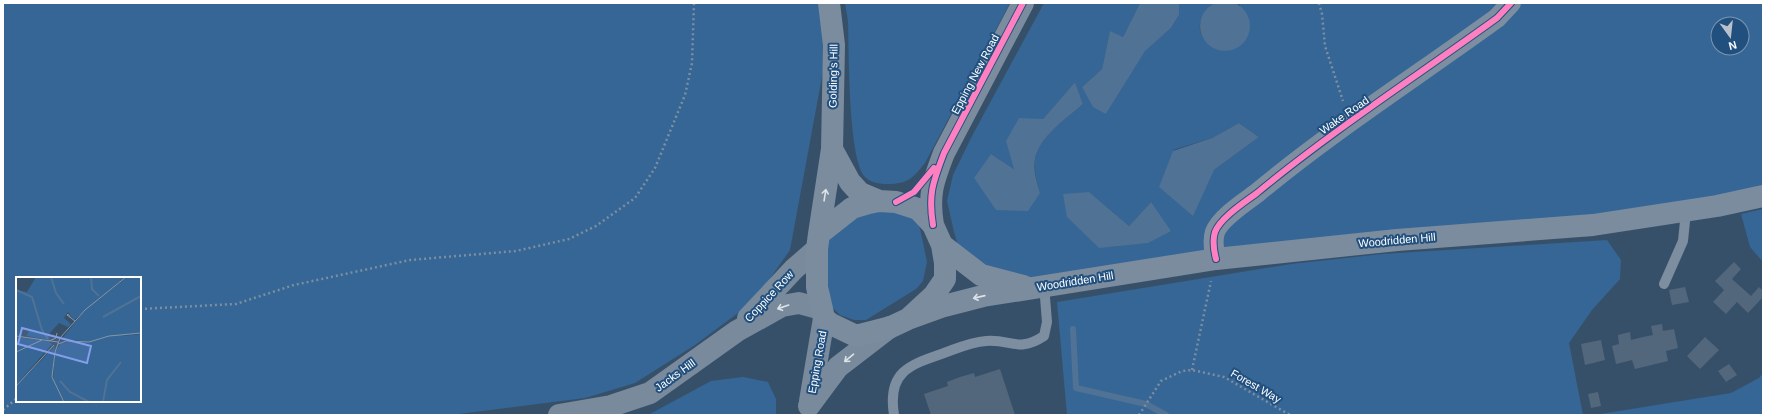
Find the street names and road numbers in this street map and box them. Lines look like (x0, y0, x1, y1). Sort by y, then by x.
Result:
street label: Epping New Road (949, 32, 1001, 116)
street label: Golding's Hill (826, 44, 840, 108)
street label: Wake Road (1317, 94, 1371, 136)
street label: Woodridden Hill (1358, 231, 1436, 249)
street label: Coppice Row (742, 268, 796, 324)
street label: Woodridden Hill (1036, 269, 1114, 293)
street label: Epping Road (806, 330, 828, 394)
street label: Jacks Hill (653, 356, 697, 394)
street label: Forest Way (1229, 367, 1284, 405)

